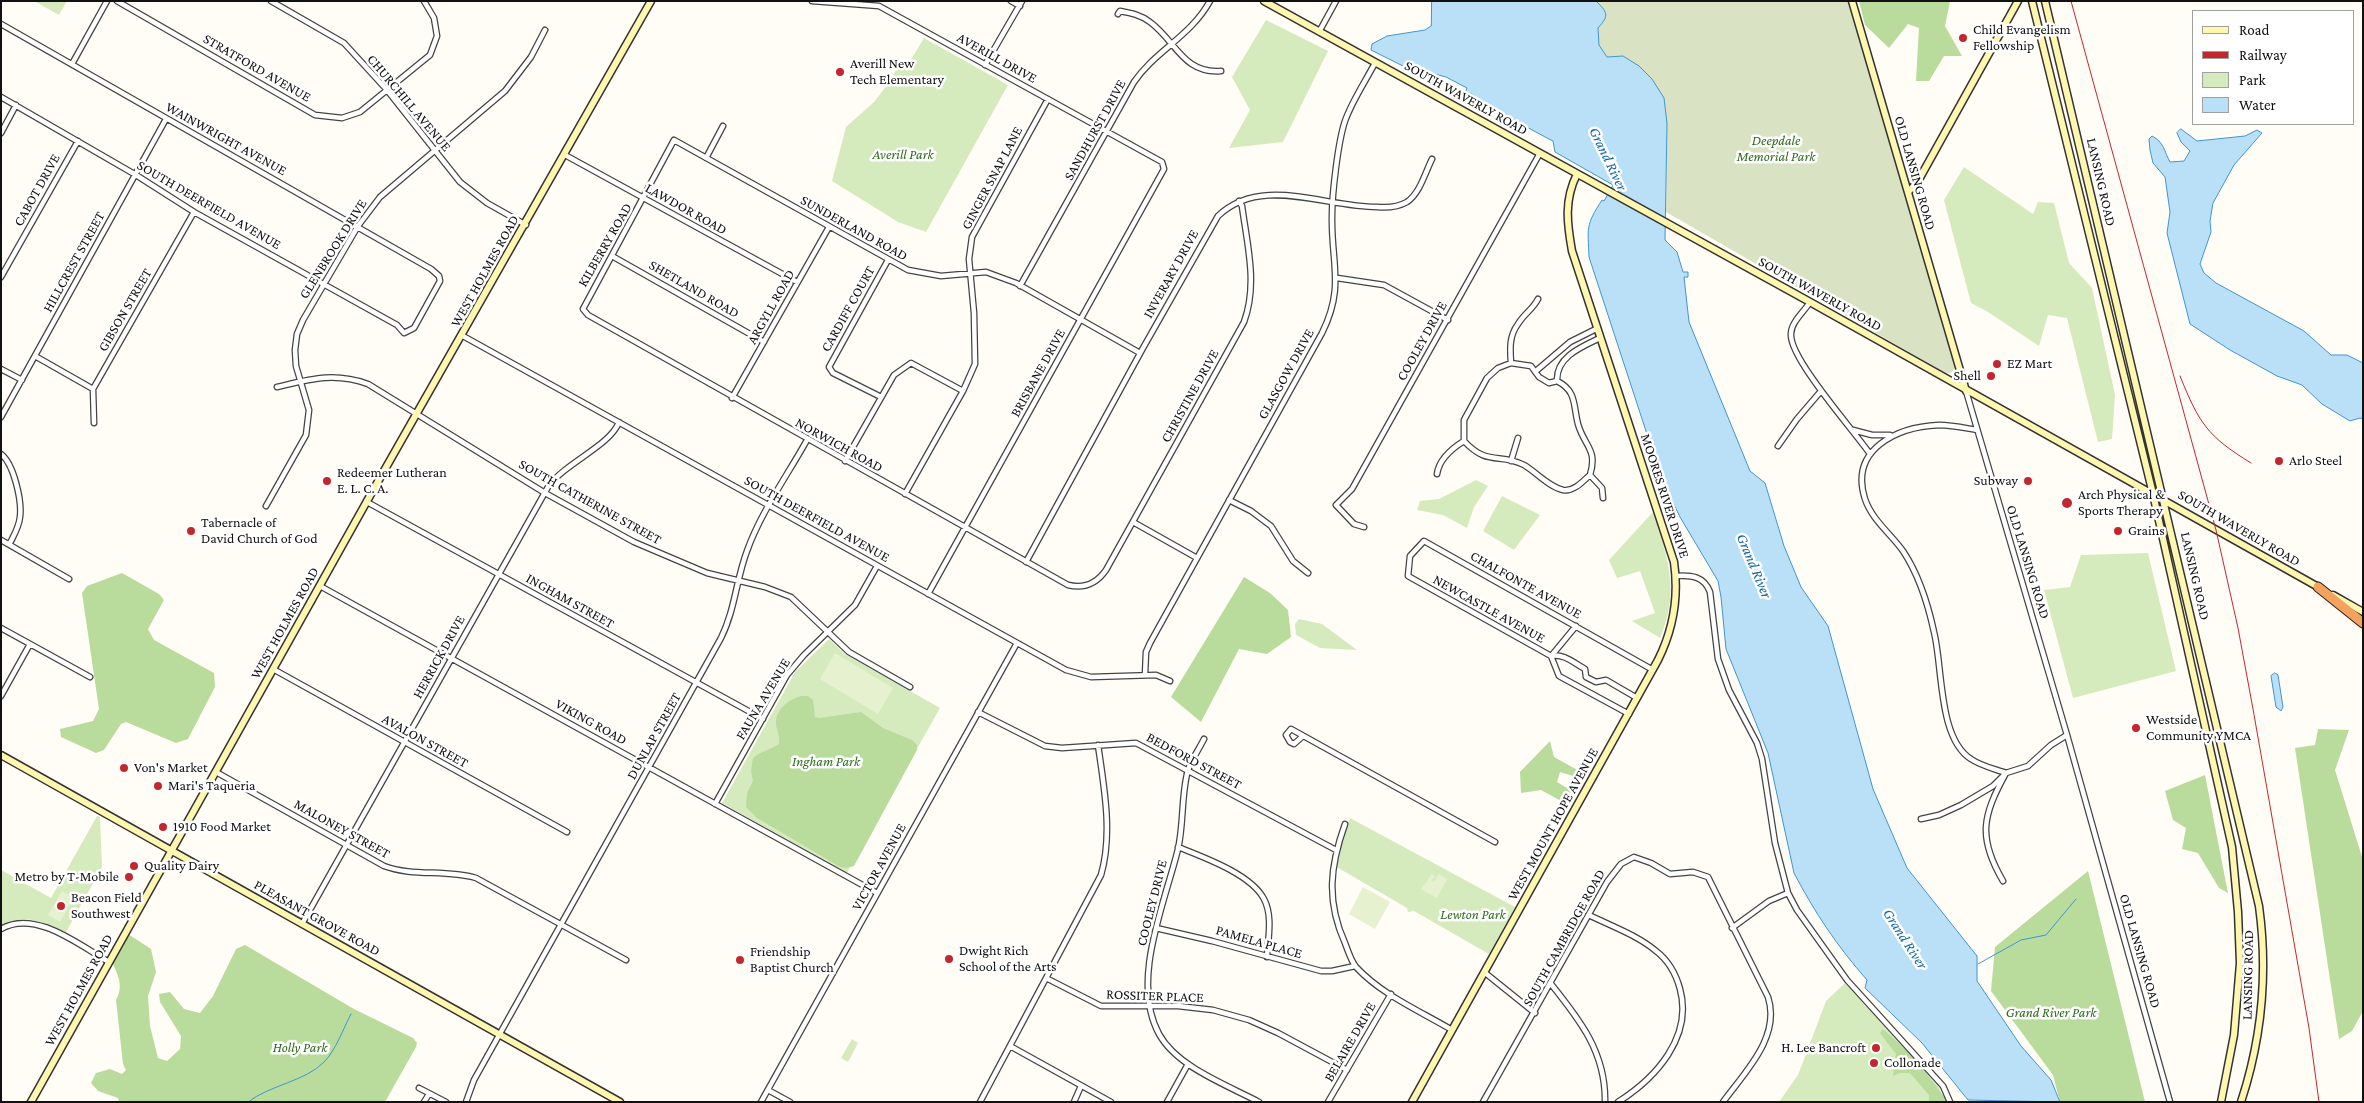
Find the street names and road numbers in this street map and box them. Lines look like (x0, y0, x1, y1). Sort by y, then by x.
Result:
street label: AVERILL DRIVE (954, 29, 1040, 87)
street label: STRATFORD AVENUE (200, 30, 314, 106)
street label: CHURCHILL AVENUE (363, 51, 455, 155)
street label: SOUTH WAVERLY ROAD (1401, 57, 1531, 139)
street label: SANDHURST DRIVE (1060, 77, 1130, 183)
street label: WAINWRIGHT AVENUE (162, 99, 290, 179)
street label: OLD LANSING ROAD (1891, 114, 1939, 232)
street label: GINGER SNAP LANE (958, 124, 1026, 232)
street label: LANSING ROAD (2083, 136, 2119, 228)
street label: CABOT DRIVE (10, 151, 64, 229)
street label: SOUTH DEERFIELD AVENUE (134, 157, 284, 253)
street label: LAWDOR ROAD (642, 180, 730, 238)
street label: SUNDERLAND ROAD (798, 192, 910, 264)
street label: GLENBROOK DRIVE (296, 196, 370, 302)
street label: KILBERRY ROAD (574, 200, 636, 290)
street label: HILLCREST STREET (39, 209, 109, 315)
street label: WEST HOLMES ROAD (447, 212, 523, 330)
street label: INVERARY DRIVE (1140, 227, 1202, 321)
street label: SOUTH WAVERLY ROAD (1755, 253, 1885, 335)
street label: SHETLAND ROAD (646, 256, 742, 322)
street label: CARDIFF COURT (817, 263, 879, 355)
street label: GIBSON STREET (94, 265, 156, 355)
street label: ARGYLL ROAD (744, 267, 798, 347)
street label: COOLEY DRIVE (1393, 298, 1451, 384)
street label: BRISBANE DRIVE (1007, 326, 1069, 420)
street label: GLASGOW DRIVE (1254, 326, 1318, 422)
street label: CHRISTINE DRIVE (1157, 346, 1223, 446)
street label: NORWICH ROAD (792, 414, 886, 476)
street label: MOORES RIVER DRIVE (1637, 432, 1693, 560)
street label: SOUTH CATHERINE STREET (516, 456, 664, 548)
street label: SOUTH DEERFIELD AVENUE (741, 472, 893, 566)
street label: SOUTH WAVERLY ROAD (2175, 486, 2303, 570)
street label: OLD LANSING ROAD (2003, 503, 2053, 621)
street label: LANSING ROAD (2177, 530, 2213, 622)
street label: CHALFONTE AVENUE (1467, 547, 1585, 623)
street label: WEST HOLMES ROAD (247, 564, 323, 682)
street label: INGHAM STREET (523, 570, 617, 632)
street label: NEWCASTLE AVENUE (1430, 571, 1548, 647)
street label: HERRICK DRIVE (409, 613, 469, 701)
street label: FAUNA AVENUE (732, 655, 794, 743)
street label: DUNLAP STREET (623, 690, 685, 782)
street label: VIKING ROAD (552, 695, 630, 749)
street label: AVALON STREET (379, 710, 471, 772)
street label: BEDFORD STREET (1144, 729, 1244, 793)
street label: WEST MOUNT HOPE AVENUE (1504, 745, 1602, 903)
street label: MALONEY STREET (291, 796, 393, 862)
street label: VICTOR AVENUE (848, 821, 910, 913)
street label: COOLEY DRIVE (1133, 858, 1171, 948)
street label: SOUTH CAMBRIDGE ROAD (1519, 866, 1609, 1010)
street label: PLEASANT GROVE ROAD (251, 876, 383, 960)
street label: OLD LANSING ROAD (2116, 892, 2164, 1010)
street label: PAMELA PLACE (1214, 922, 1304, 962)
street label: LANSING ROAD (2239, 930, 2257, 1020)
street label: WEST HOLMES ROAD (41, 931, 117, 1049)
street label: ROSSITER PLACE (1106, 986, 1204, 1006)
street label: BELAIRE DRIVE (1320, 999, 1380, 1085)

